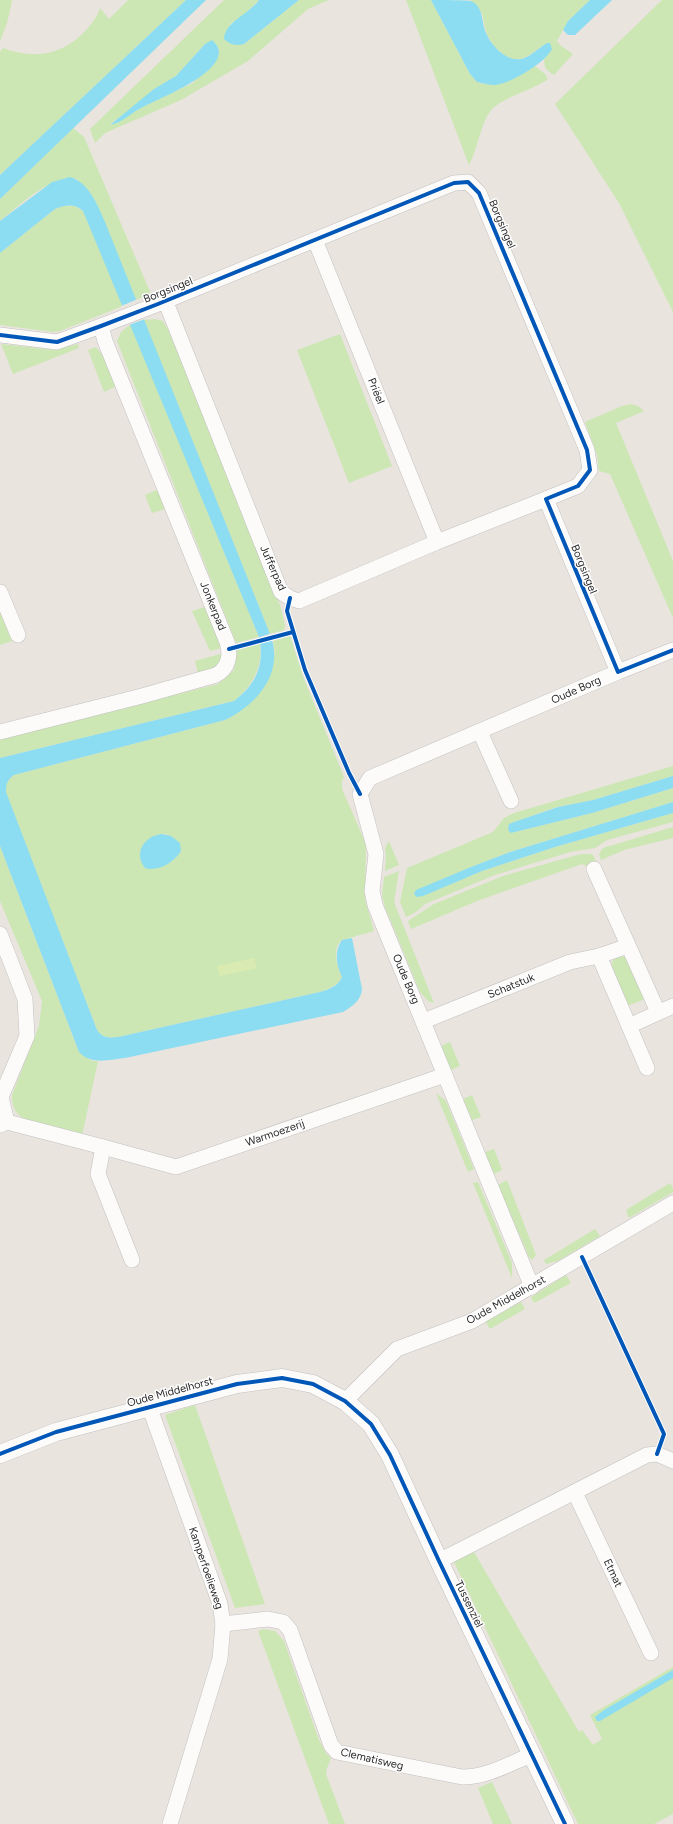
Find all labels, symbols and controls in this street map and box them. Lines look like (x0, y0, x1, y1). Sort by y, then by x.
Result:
street label: Borgsingel (486, 198, 518, 250)
street label: Borgsingel (141, 274, 195, 306)
street label: Priëel (365, 376, 387, 406)
street label: Borgsingel (568, 542, 600, 596)
street label: Jufferpad (257, 543, 289, 593)
street label: Jonkerpad (197, 580, 229, 632)
street label: Oude Borg (549, 673, 603, 707)
street label: Oude Borg (390, 952, 422, 1006)
street label: Schatstuk (486, 970, 537, 1001)
street label: Warmoezerij (244, 1117, 306, 1149)
street label: Oude Middelhorst (464, 1273, 548, 1327)
street label: Oude Middelhorst (126, 1374, 214, 1410)
street label: Kamperfoelieweg (186, 1525, 226, 1611)
street label: Etmat (601, 1557, 625, 1589)
street label: Tussenziel (452, 1578, 486, 1630)
street label: Clematisweg (339, 1745, 405, 1773)

